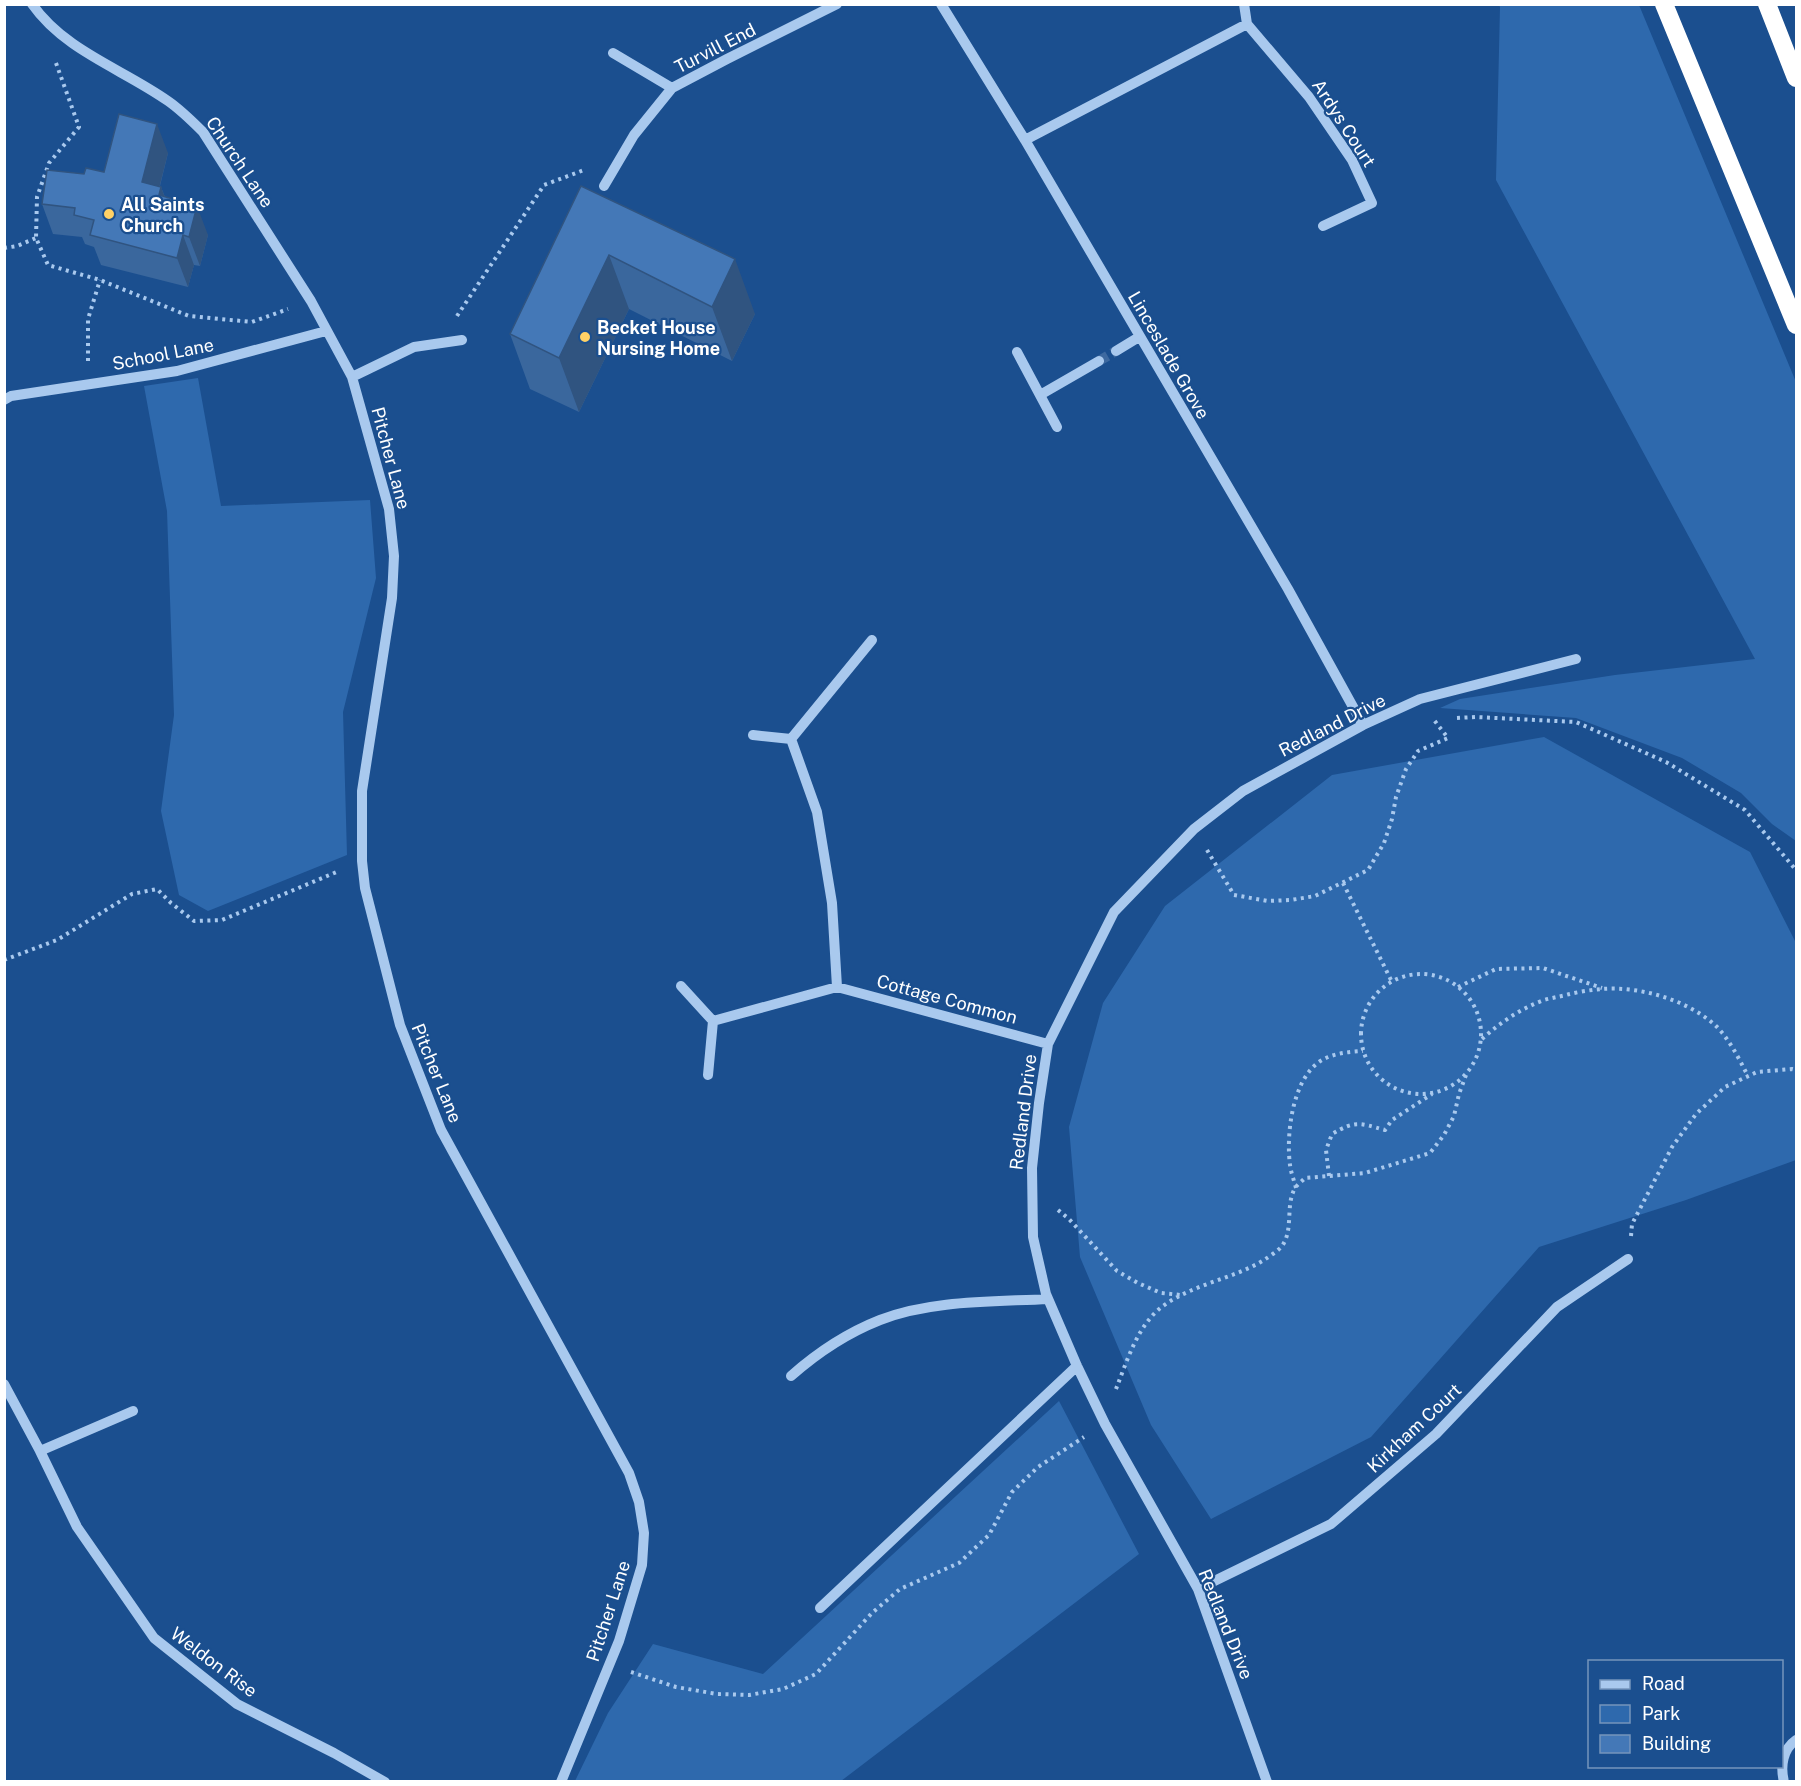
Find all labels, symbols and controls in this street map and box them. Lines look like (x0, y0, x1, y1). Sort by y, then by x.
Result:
street label: Turvill End (671, 19, 759, 77)
street label: Ardys Court (1308, 75, 1380, 171)
street label: Church Lane (202, 112, 278, 212)
place label: All Saints Church (121, 194, 204, 236)
marker: All Saints Church (102, 207, 116, 221)
street label: Linceslade Grove (1124, 287, 1214, 423)
place label: Becket House Nursing Home (597, 317, 720, 359)
marker: Becket House Nursing Home (578, 330, 592, 344)
street label: School Lane (110, 334, 216, 374)
street label: Pitcher Lane (367, 405, 415, 511)
street label: Redland Drive (1275, 689, 1389, 761)
street label: Cottage Common (874, 970, 1020, 1028)
street label: Pitcher Lane (408, 1020, 466, 1126)
street label: Redland Drive (1005, 1053, 1041, 1171)
street label: Kirkham Court (1363, 1379, 1465, 1477)
street label: Pitcher Lane (582, 1558, 634, 1664)
street label: Redland Drive (1194, 1566, 1258, 1682)
street label: Weldon Rise (167, 1623, 261, 1701)
legend (1588, 1660, 1783, 1768)
text: Road (1642, 1673, 1685, 1694)
text: Park (1642, 1703, 1680, 1724)
text: Building (1642, 1733, 1711, 1754)

